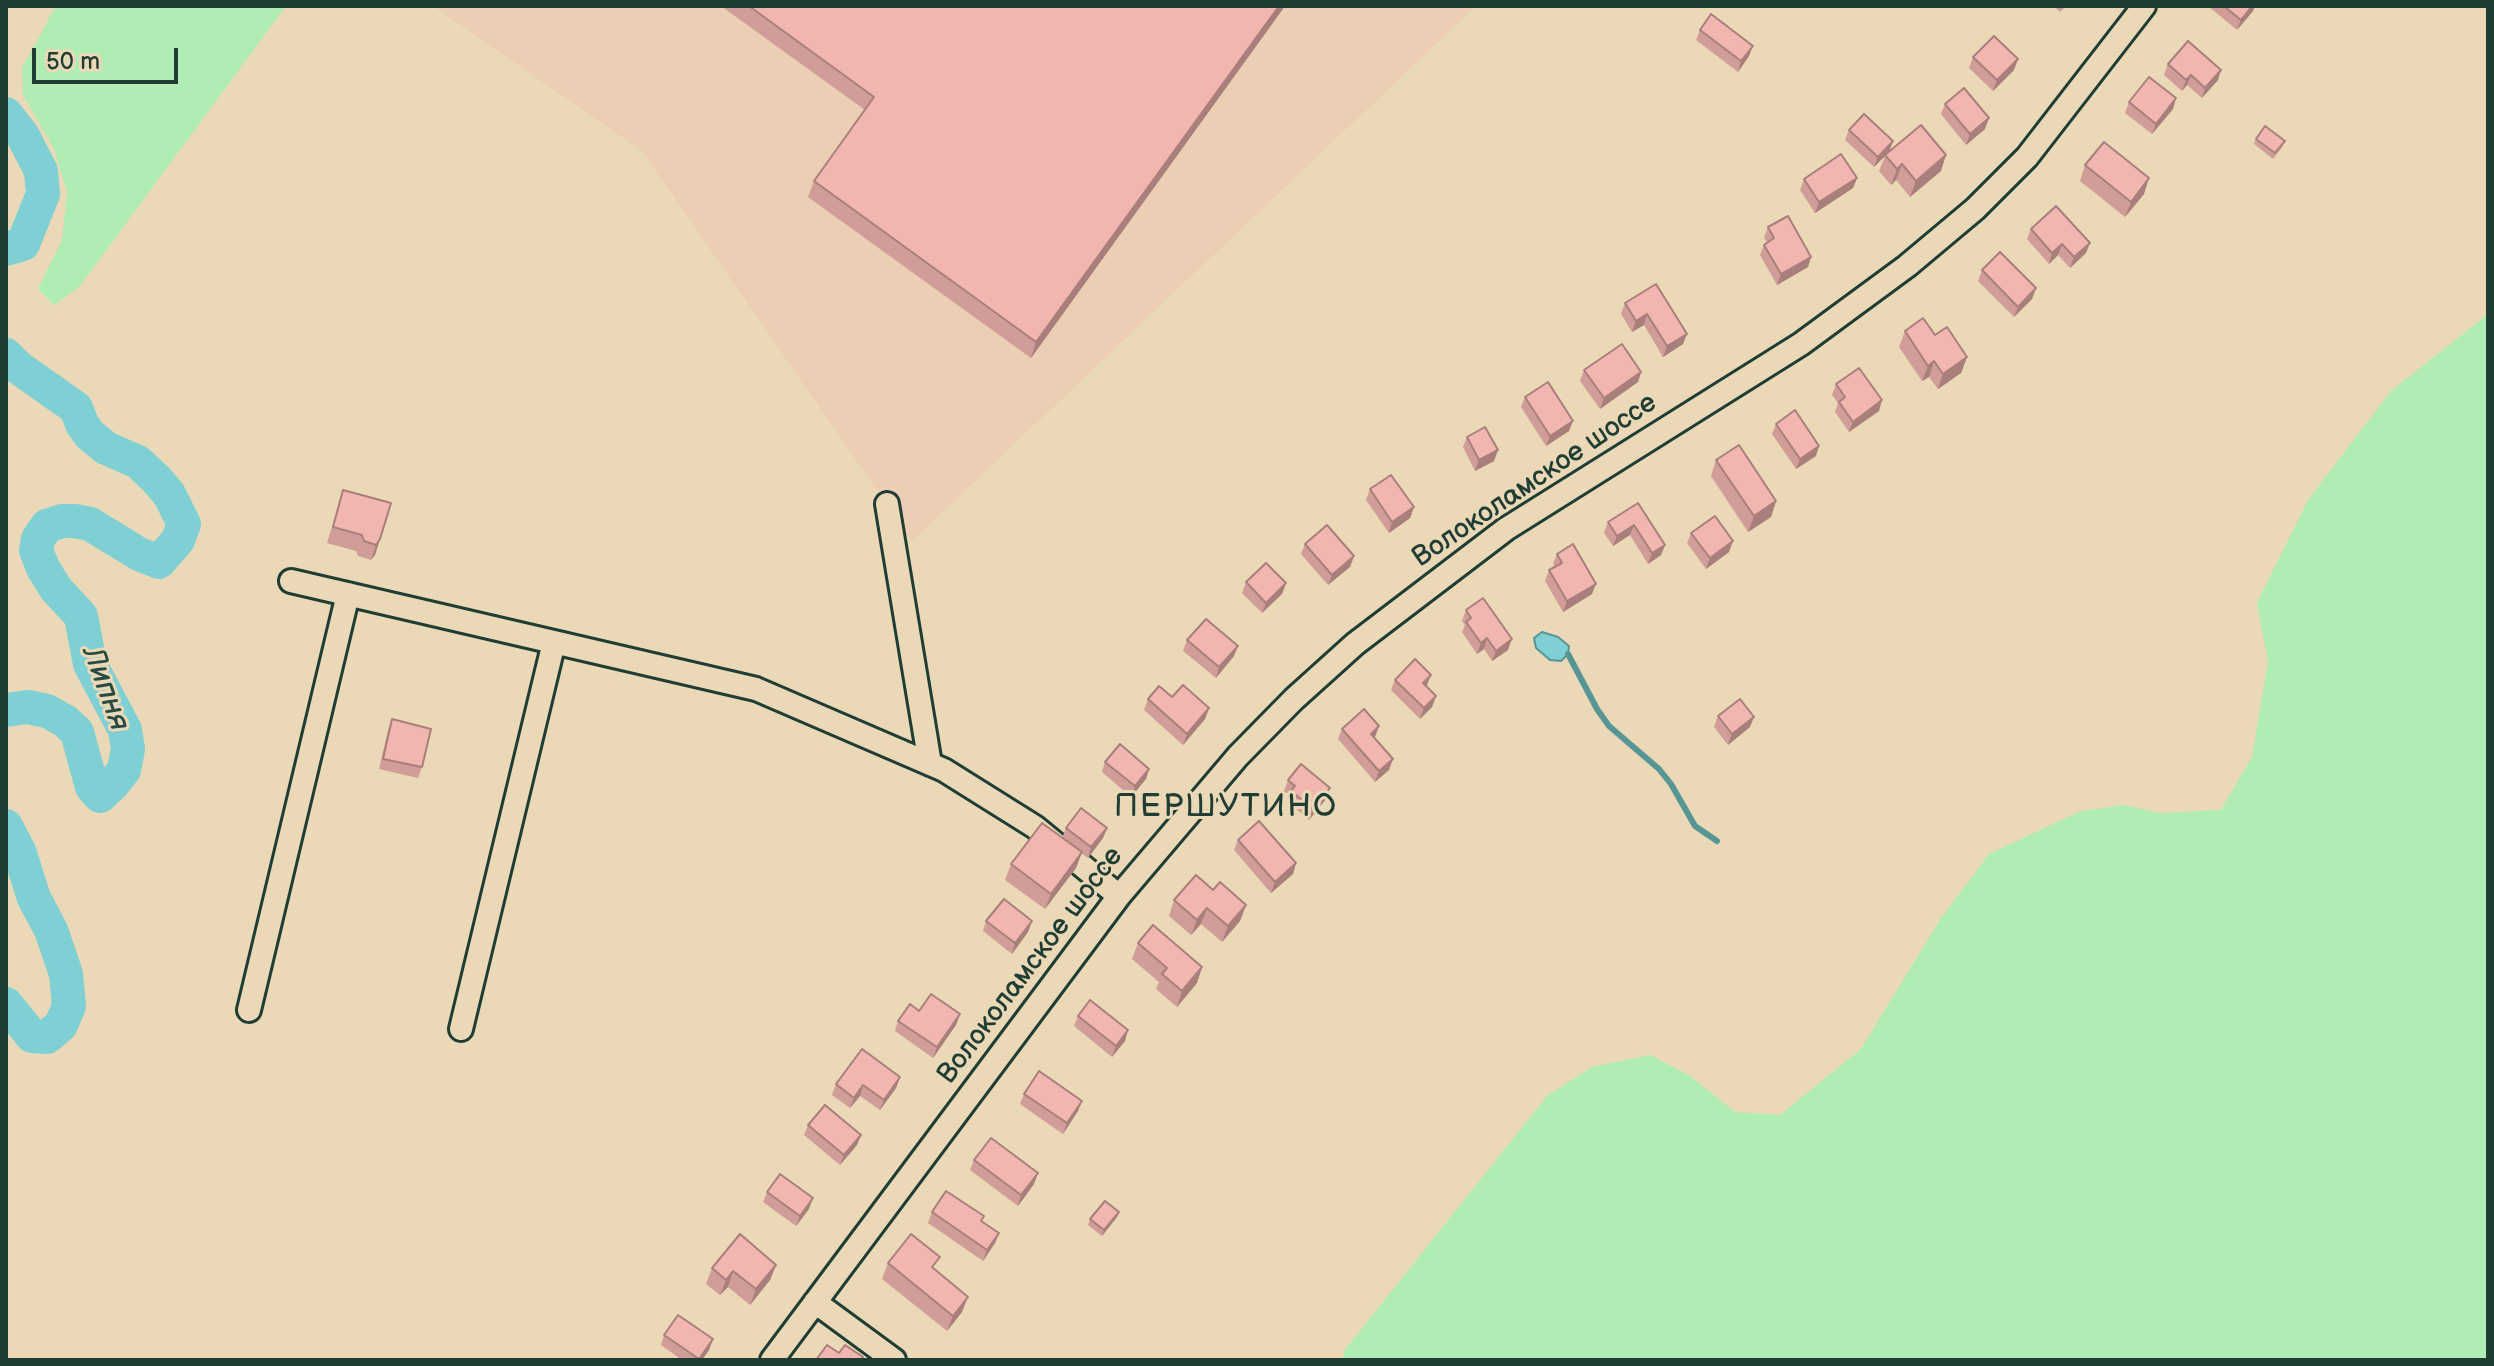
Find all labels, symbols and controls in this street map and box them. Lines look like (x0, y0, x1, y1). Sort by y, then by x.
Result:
scale bar (36, 32, 182, 82)
text: 50 m (46, 47, 100, 76)
street label: Волоколамское шоссе (1406, 387, 1664, 575)
water label: Липня (73, 642, 137, 736)
district label: ПЕРШУТИНО (1114, 789, 1338, 827)
street label: Волоколамское шоссе (931, 841, 1131, 1091)

